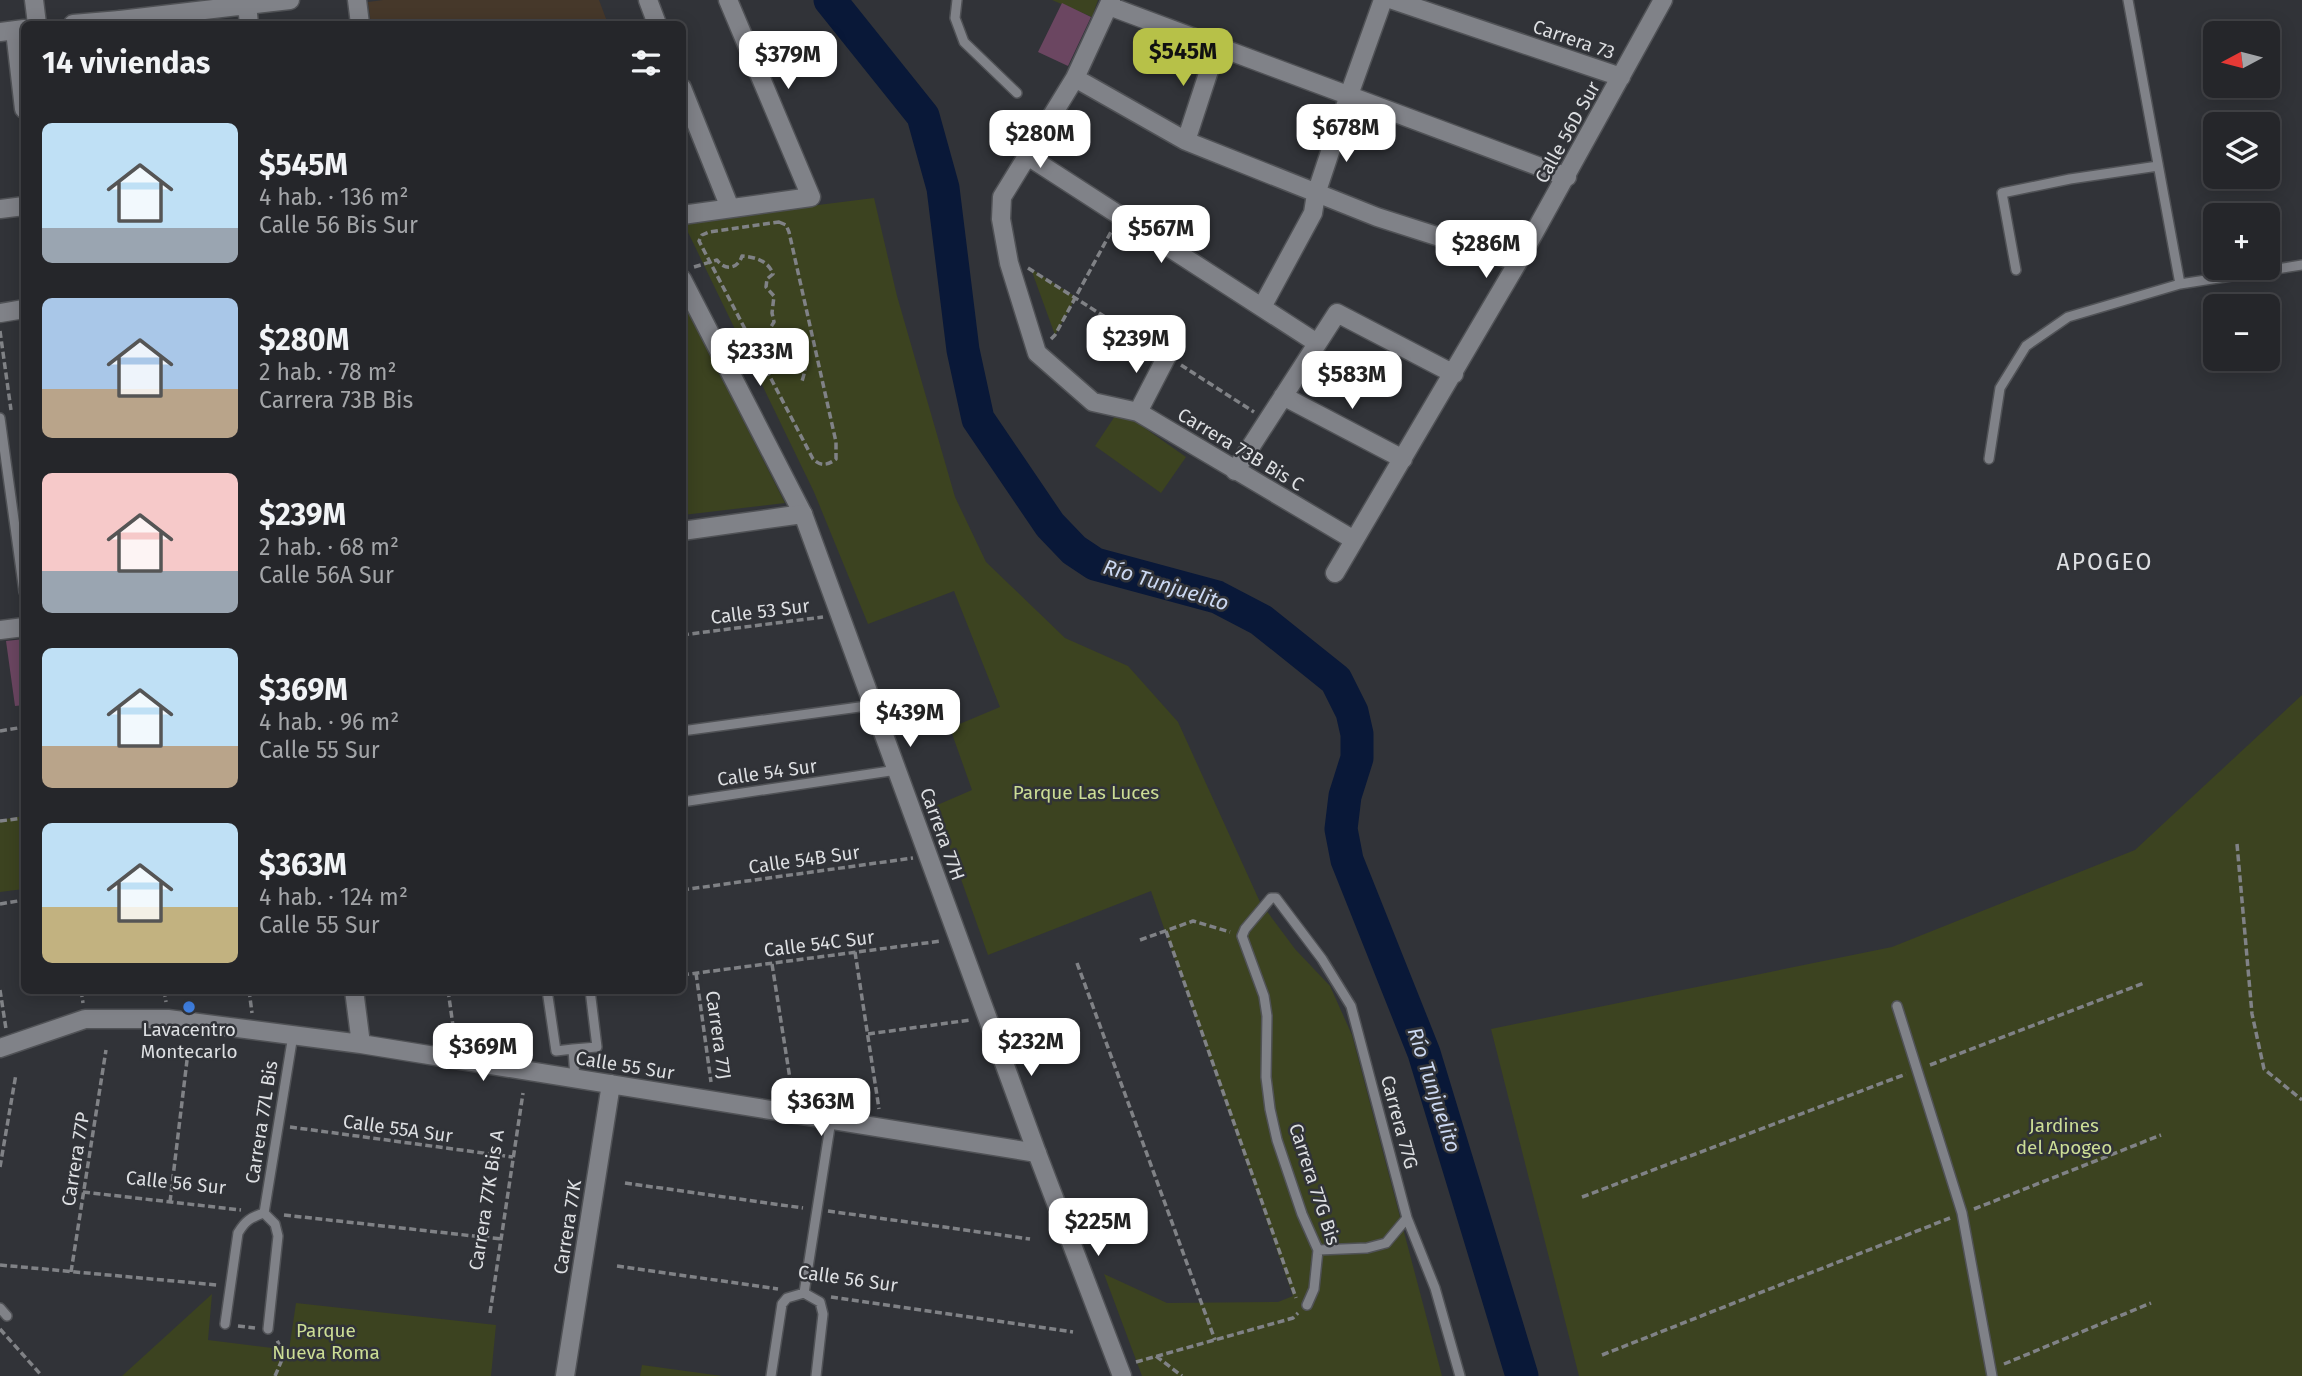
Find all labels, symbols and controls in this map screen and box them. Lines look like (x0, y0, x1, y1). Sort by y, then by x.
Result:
street label: Carrera 73 (1530, 15, 1618, 64)
north arrow (2203, 21, 2280, 98)
map controls (2203, 21, 2280, 371)
pin: $545M (1134, 28, 1232, 88)
pin: $379M (739, 32, 837, 91)
text: $545M (1149, 37, 1217, 65)
text: $379M (755, 40, 821, 68)
icon: filters (627, 44, 665, 82)
text: 14 viviendas (42, 45, 210, 81)
street label: Calle 56D Sur (1530, 77, 1605, 187)
pin: $678M (1297, 104, 1395, 164)
pin: $280M (991, 110, 1089, 170)
button: layers (2203, 112, 2280, 189)
text: $678M (1313, 113, 1379, 141)
text: $280M (1005, 119, 1075, 147)
text: $545M (259, 147, 348, 183)
icon: home (98, 151, 182, 235)
text: 4 hab. · 136 m² (259, 183, 409, 211)
button: + (2203, 203, 2280, 280)
pin: $567M (1112, 205, 1210, 265)
text: Calle 56 Bis Sur (259, 211, 418, 239)
text: $567M (1128, 214, 1194, 242)
pin: $286M (1437, 220, 1535, 280)
text: $286M (1452, 229, 1520, 257)
button: − (2203, 294, 2280, 371)
pin: $239M (1087, 316, 1185, 375)
text: $280M (259, 322, 349, 358)
text: $239M (1103, 324, 1169, 352)
icon: home (98, 326, 182, 410)
pin: $233M (711, 328, 809, 388)
text: $233M (727, 337, 793, 365)
pin: $583M (1303, 352, 1401, 411)
text: 2 hab. · 78 m² (259, 358, 396, 386)
text: $583M (1318, 360, 1386, 388)
text: Carrera 73B Bis (259, 386, 413, 414)
street label: Carrera 73B Bis C (1174, 403, 1308, 496)
text: $239M (259, 497, 346, 533)
icon: home (98, 501, 182, 585)
text: 2 hab. · 68 m² (259, 533, 399, 561)
district label: APOGEO (2057, 548, 2153, 576)
water label: Río Tunjuelito (1100, 554, 1232, 616)
text: Calle 56A Sur (259, 561, 394, 589)
street label: Calle 53 Sur (709, 594, 812, 629)
text: $369M (259, 672, 348, 708)
icon: home (98, 676, 182, 760)
pin: $439M (861, 690, 959, 749)
text: $439M (876, 698, 944, 726)
text: 4 hab. · 96 m² (259, 708, 399, 736)
text: Calle 55 Sur (259, 736, 380, 764)
street label: Calle 54 Sur (716, 754, 819, 791)
park label: Parque Las Luces (1013, 781, 1159, 804)
street label: Carrera 77H (915, 785, 970, 884)
street label: Calle 54B Sur (747, 840, 862, 879)
text: $363M (259, 847, 347, 883)
icon: home (98, 851, 182, 935)
text: 4 hab. · 124 m² (259, 883, 408, 911)
text: Calle 55 Sur (259, 911, 380, 939)
street label: Calle 54C Sur (763, 925, 876, 962)
street label: Carrera 77J (701, 989, 736, 1081)
marker: Lavacentro Montecarlo (181, 999, 197, 1015)
place label: Lavacentro Montecarlo (140, 1018, 238, 1063)
pin: $232M (982, 1018, 1080, 1078)
pin: $369M (434, 1024, 532, 1083)
water label: Río Tunjuelito (1402, 1024, 1466, 1156)
text: $232M (998, 1027, 1064, 1055)
text: $369M (449, 1032, 517, 1060)
street label: Calle 55 Sur (574, 1046, 677, 1085)
street label: Carrera 77L Bis (240, 1059, 283, 1185)
street label: Carrera 77G (1376, 1073, 1423, 1171)
pin: $363M (772, 1078, 870, 1138)
text: $363M (787, 1087, 855, 1115)
street label: Calle 55A Sur (342, 1109, 455, 1148)
street label: Carrera 77P (57, 1110, 94, 1208)
park label: Jardines del Apogeo (2016, 1114, 2112, 1159)
street label: Carrera 77G Bis (1284, 1120, 1345, 1248)
street label: Carrera 77K Bis A (464, 1128, 509, 1272)
street label: Calle 56 Sur (125, 1166, 228, 1199)
street label: Carrera 77K (549, 1177, 586, 1276)
pin: $225M (1049, 1198, 1147, 1258)
text: $225M (1065, 1207, 1131, 1235)
street label: Calle 56 Sur (797, 1260, 900, 1297)
park label: Parque Nueva Roma (272, 1319, 380, 1364)

